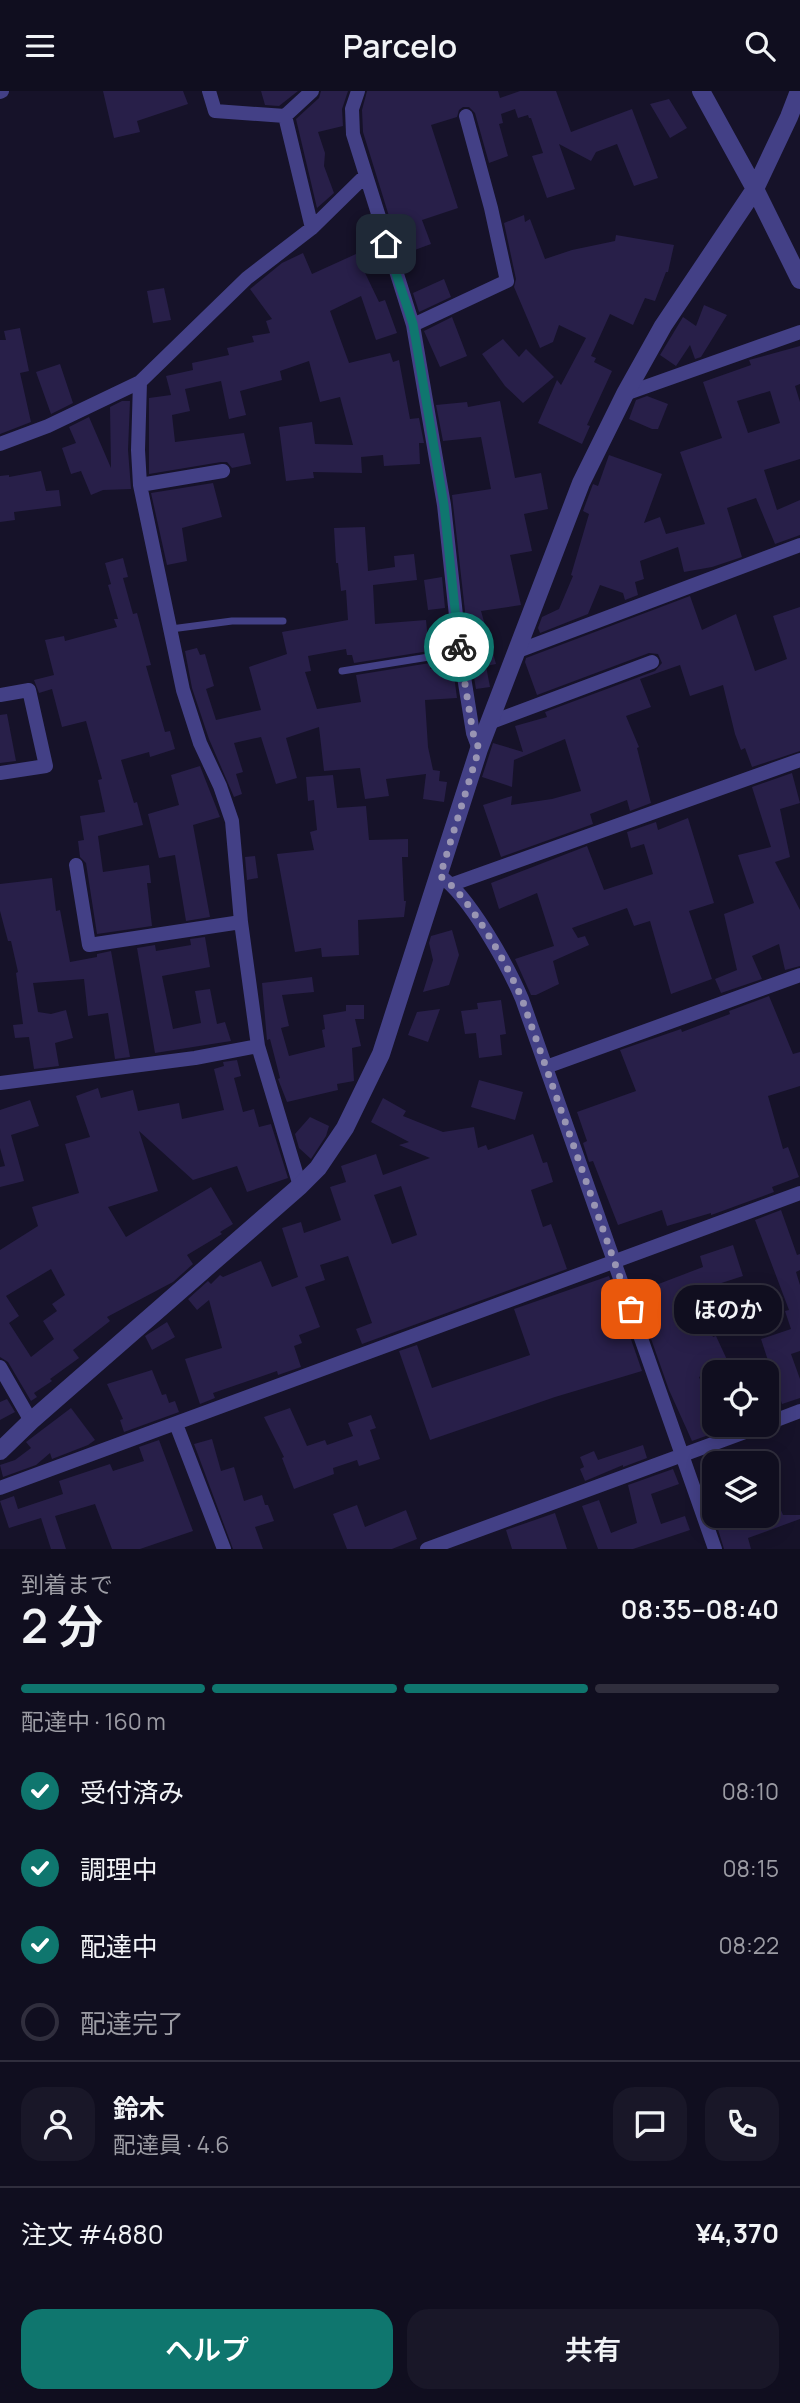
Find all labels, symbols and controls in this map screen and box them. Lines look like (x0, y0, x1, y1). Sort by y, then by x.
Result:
text: Parcelo (343, 24, 457, 68)
icon: menu (21, 27, 59, 65)
icon: search (741, 27, 779, 65)
pin (356, 214, 416, 274)
icon: home (367, 225, 405, 263)
courier (424, 612, 494, 682)
icon: bike (440, 628, 478, 666)
pin (601, 1279, 661, 1339)
callout: ほのか (673, 1285, 782, 1333)
icon: bag (612, 1290, 650, 1328)
text: ほのか (694, 1293, 763, 1325)
map controls (702, 1360, 779, 1528)
button: locate (702, 1360, 779, 1437)
button: layers (702, 1451, 779, 1528)
text: 到着まで (21, 1568, 113, 1600)
text: 08:35–08:40 (621, 1591, 779, 1627)
text: 2 分 (21, 1594, 103, 1657)
text: 配達中 · 160 m (21, 1705, 166, 1737)
icon: check (21, 1772, 59, 1810)
text: 受付済み (80, 1774, 184, 1810)
text: 08:10 (722, 1775, 779, 1807)
icon: check (21, 1849, 59, 1887)
text: 調理中 (80, 1851, 158, 1887)
text: 08:15 (722, 1852, 779, 1884)
icon: check (21, 1926, 59, 1964)
text: 配達中 (80, 1928, 158, 1964)
text: 08:22 (719, 1929, 779, 1961)
text: 配達完了 (80, 2005, 184, 2041)
button: person (21, 2087, 95, 2161)
button: chat (613, 2087, 687, 2161)
button: phone (705, 2087, 779, 2161)
text: 鈴木 (113, 2090, 165, 2126)
text: 配達員 · 4.6 (113, 2128, 230, 2160)
text: ¥4,370 (696, 2215, 779, 2251)
text: 注文 #4880 (21, 2216, 164, 2252)
button: ヘルプ (21, 2309, 393, 2389)
button: 共有 (407, 2309, 779, 2389)

